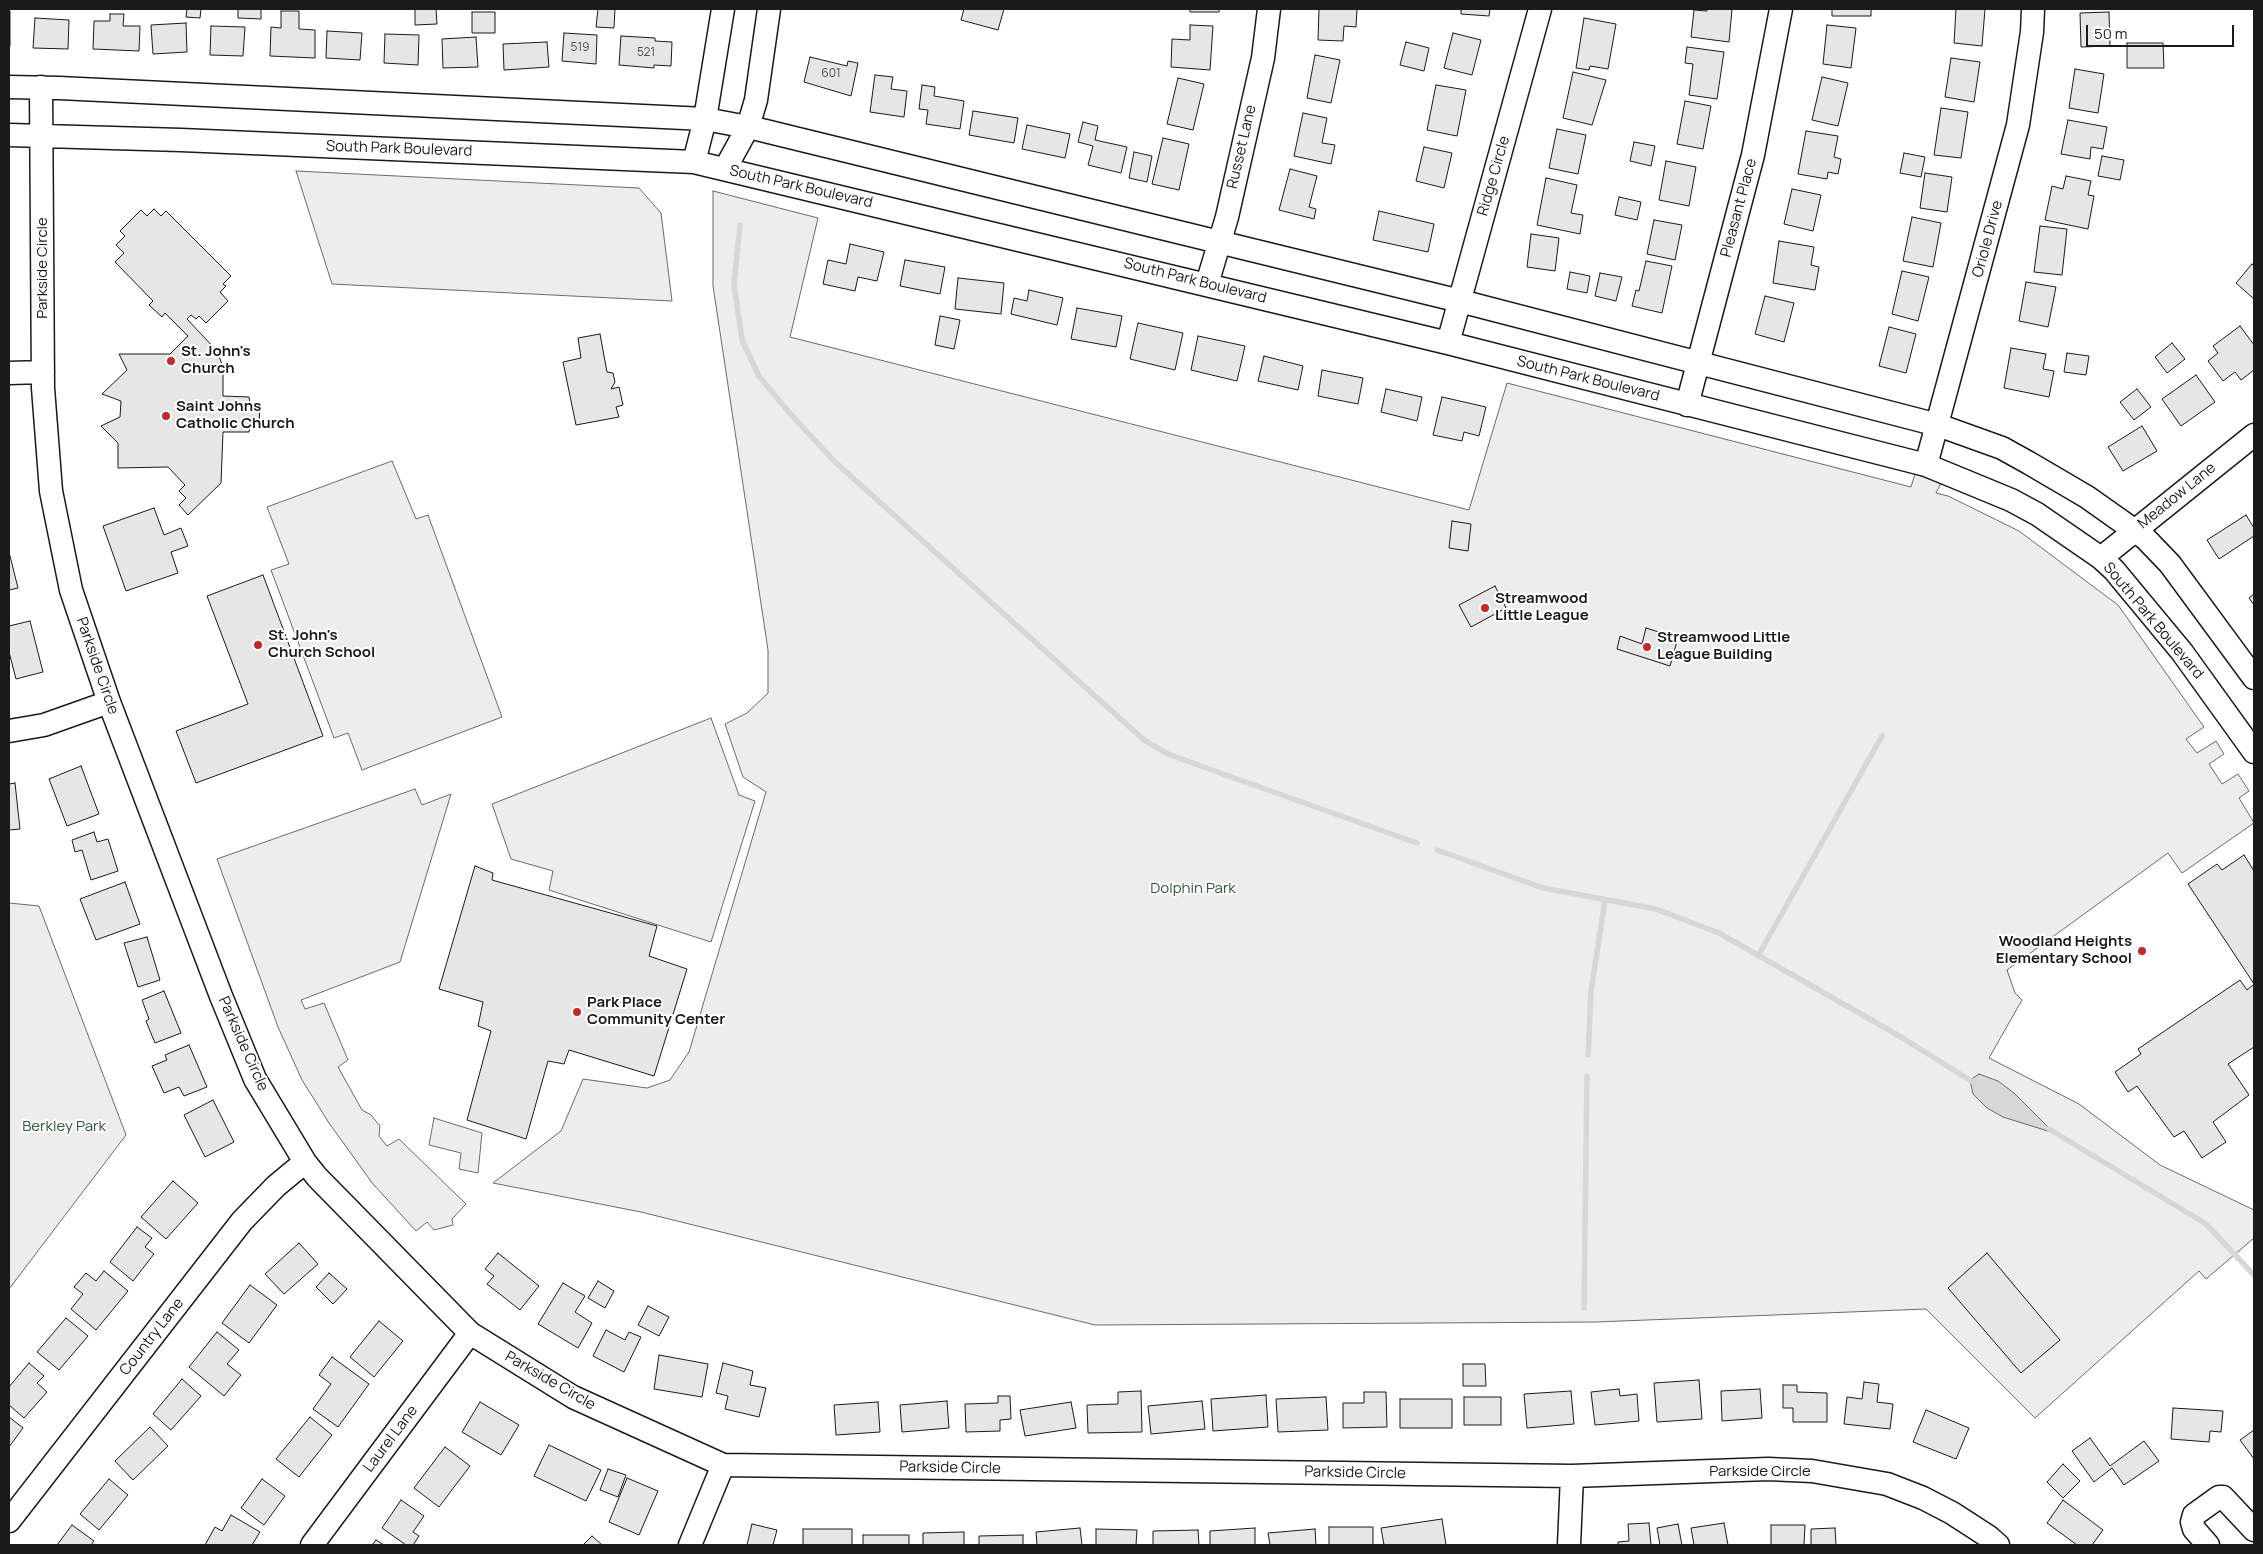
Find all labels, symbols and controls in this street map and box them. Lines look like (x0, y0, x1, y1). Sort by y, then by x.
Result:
scale bar (2088, 15, 2236, 47)
text: 50 m (2094, 23, 2128, 44)
house number: 519 (570, 41, 590, 55)
house number: 521 (637, 46, 655, 60)
house number: 601 (821, 67, 841, 81)
street label: Russet Lane (1224, 103, 1260, 191)
street label: Ridge Circle (1474, 134, 1514, 218)
street label: South Park Boulevard (326, 137, 472, 161)
street label: Pleasant Place (1717, 157, 1761, 259)
street label: South Park Boulevard (728, 162, 874, 212)
street label: Oriole Drive (1969, 199, 2007, 279)
street label: Parkside Circle (34, 217, 52, 319)
street label: South Park Boulevard (1122, 255, 1268, 307)
place label: St. John's Church (181, 343, 251, 378)
street label: South Park Boulevard (1515, 353, 1661, 405)
marker: St. John's Church (165, 355, 177, 367)
place label: Saint Johns Catholic Church (176, 398, 295, 433)
marker: Saint Johns Catholic Church (160, 410, 172, 422)
street label: Meadow Lane (2134, 459, 2220, 533)
street label: South Park Boulevard (2099, 559, 2207, 683)
place label: Streamwood Little League (1495, 590, 1589, 625)
marker: Streamwood Little League (1479, 602, 1491, 614)
street label: Parkside Circle (72, 615, 122, 717)
place label: St. John's Church School (268, 627, 375, 662)
place label: Streamwood Little League Building (1657, 629, 1790, 664)
marker: St. John's Church School (252, 639, 264, 651)
marker: Streamwood Little League Building (1641, 641, 1653, 653)
park label: Dolphin Park (1150, 880, 1236, 898)
place label: Woodland Heights Elementary School (1996, 933, 2132, 968)
marker: Woodland Heights Elementary School (2136, 945, 2148, 957)
street label: Parkside Circle (214, 994, 272, 1094)
place label: Park Place Community Center (587, 994, 725, 1029)
marker: Park Place Community Center (571, 1006, 583, 1018)
park label: Berkley Park (22, 1118, 106, 1136)
street label: Country Lane (116, 1295, 188, 1379)
street label: Parkside Circle (502, 1348, 598, 1414)
street label: Laurel Lane (360, 1402, 422, 1476)
street label: Parkside Circle (899, 1458, 1001, 1478)
street label: Parkside Circle (1304, 1463, 1406, 1483)
street label: Parkside Circle (1709, 1463, 1811, 1481)

